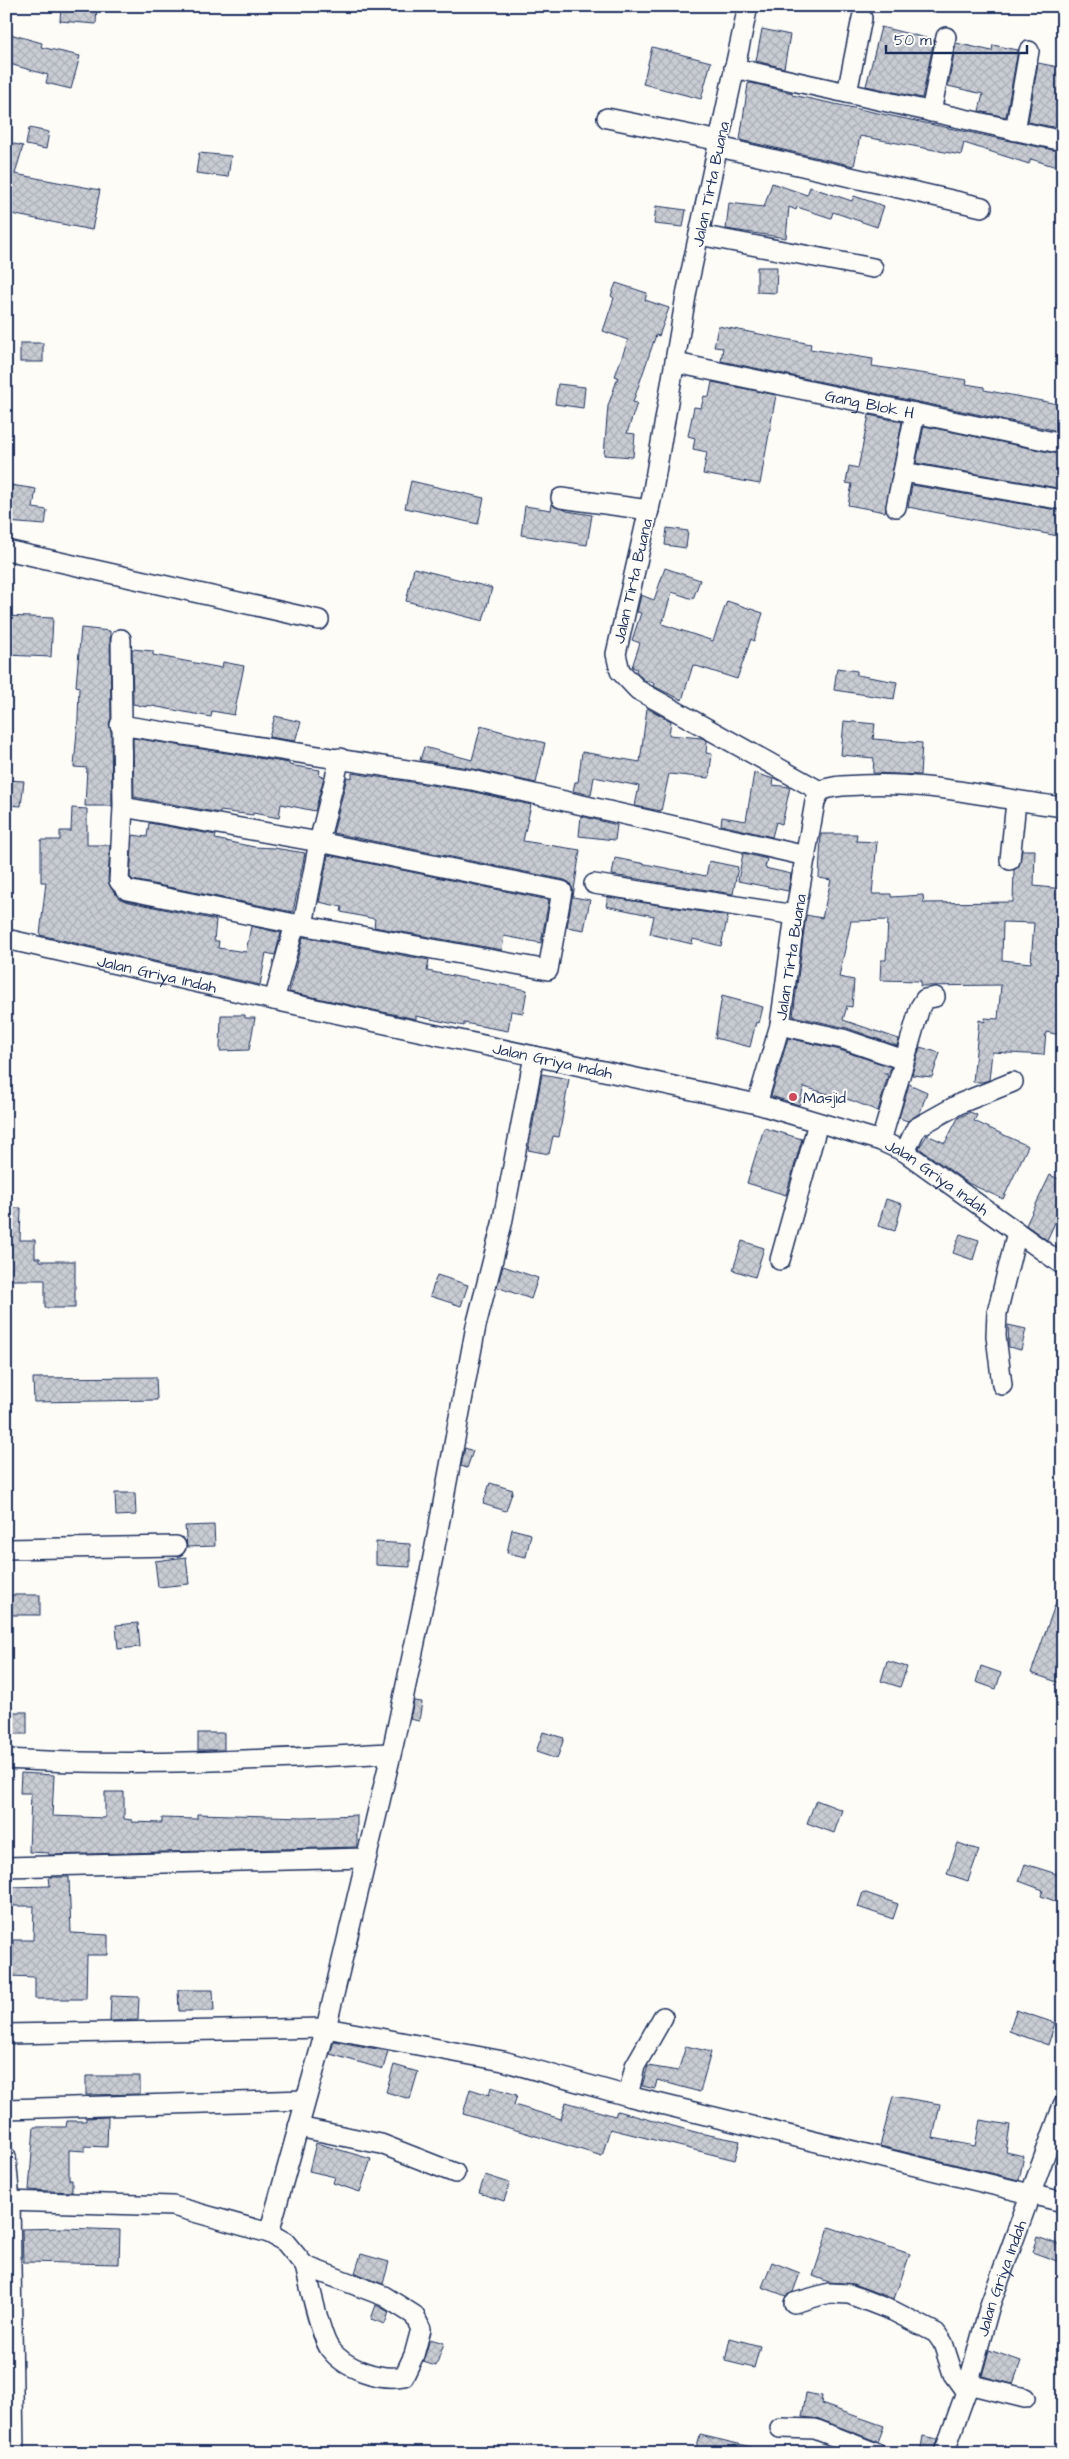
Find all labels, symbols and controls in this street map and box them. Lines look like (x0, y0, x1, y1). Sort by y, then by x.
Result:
scale bar (886, 22, 1028, 54)
text: 50 m (894, 30, 932, 51)
street label: Jalan Tirta Buana (687, 119, 735, 249)
street label: Gang Blok H (823, 384, 917, 425)
street label: Jalan Tirta Buana (608, 517, 658, 646)
street label: Jalan Tirta Buana (770, 892, 812, 1022)
street label: Jalan Griya Indah (95, 950, 219, 999)
street label: Jalan Griya Indah (491, 1037, 615, 1085)
place label: Masjid (803, 1087, 846, 1109)
marker: Masjid (787, 1091, 799, 1103)
street label: Jalan Griya Indah (881, 1134, 993, 1221)
street label: Jalan Griya Indah (972, 2217, 1032, 2339)

